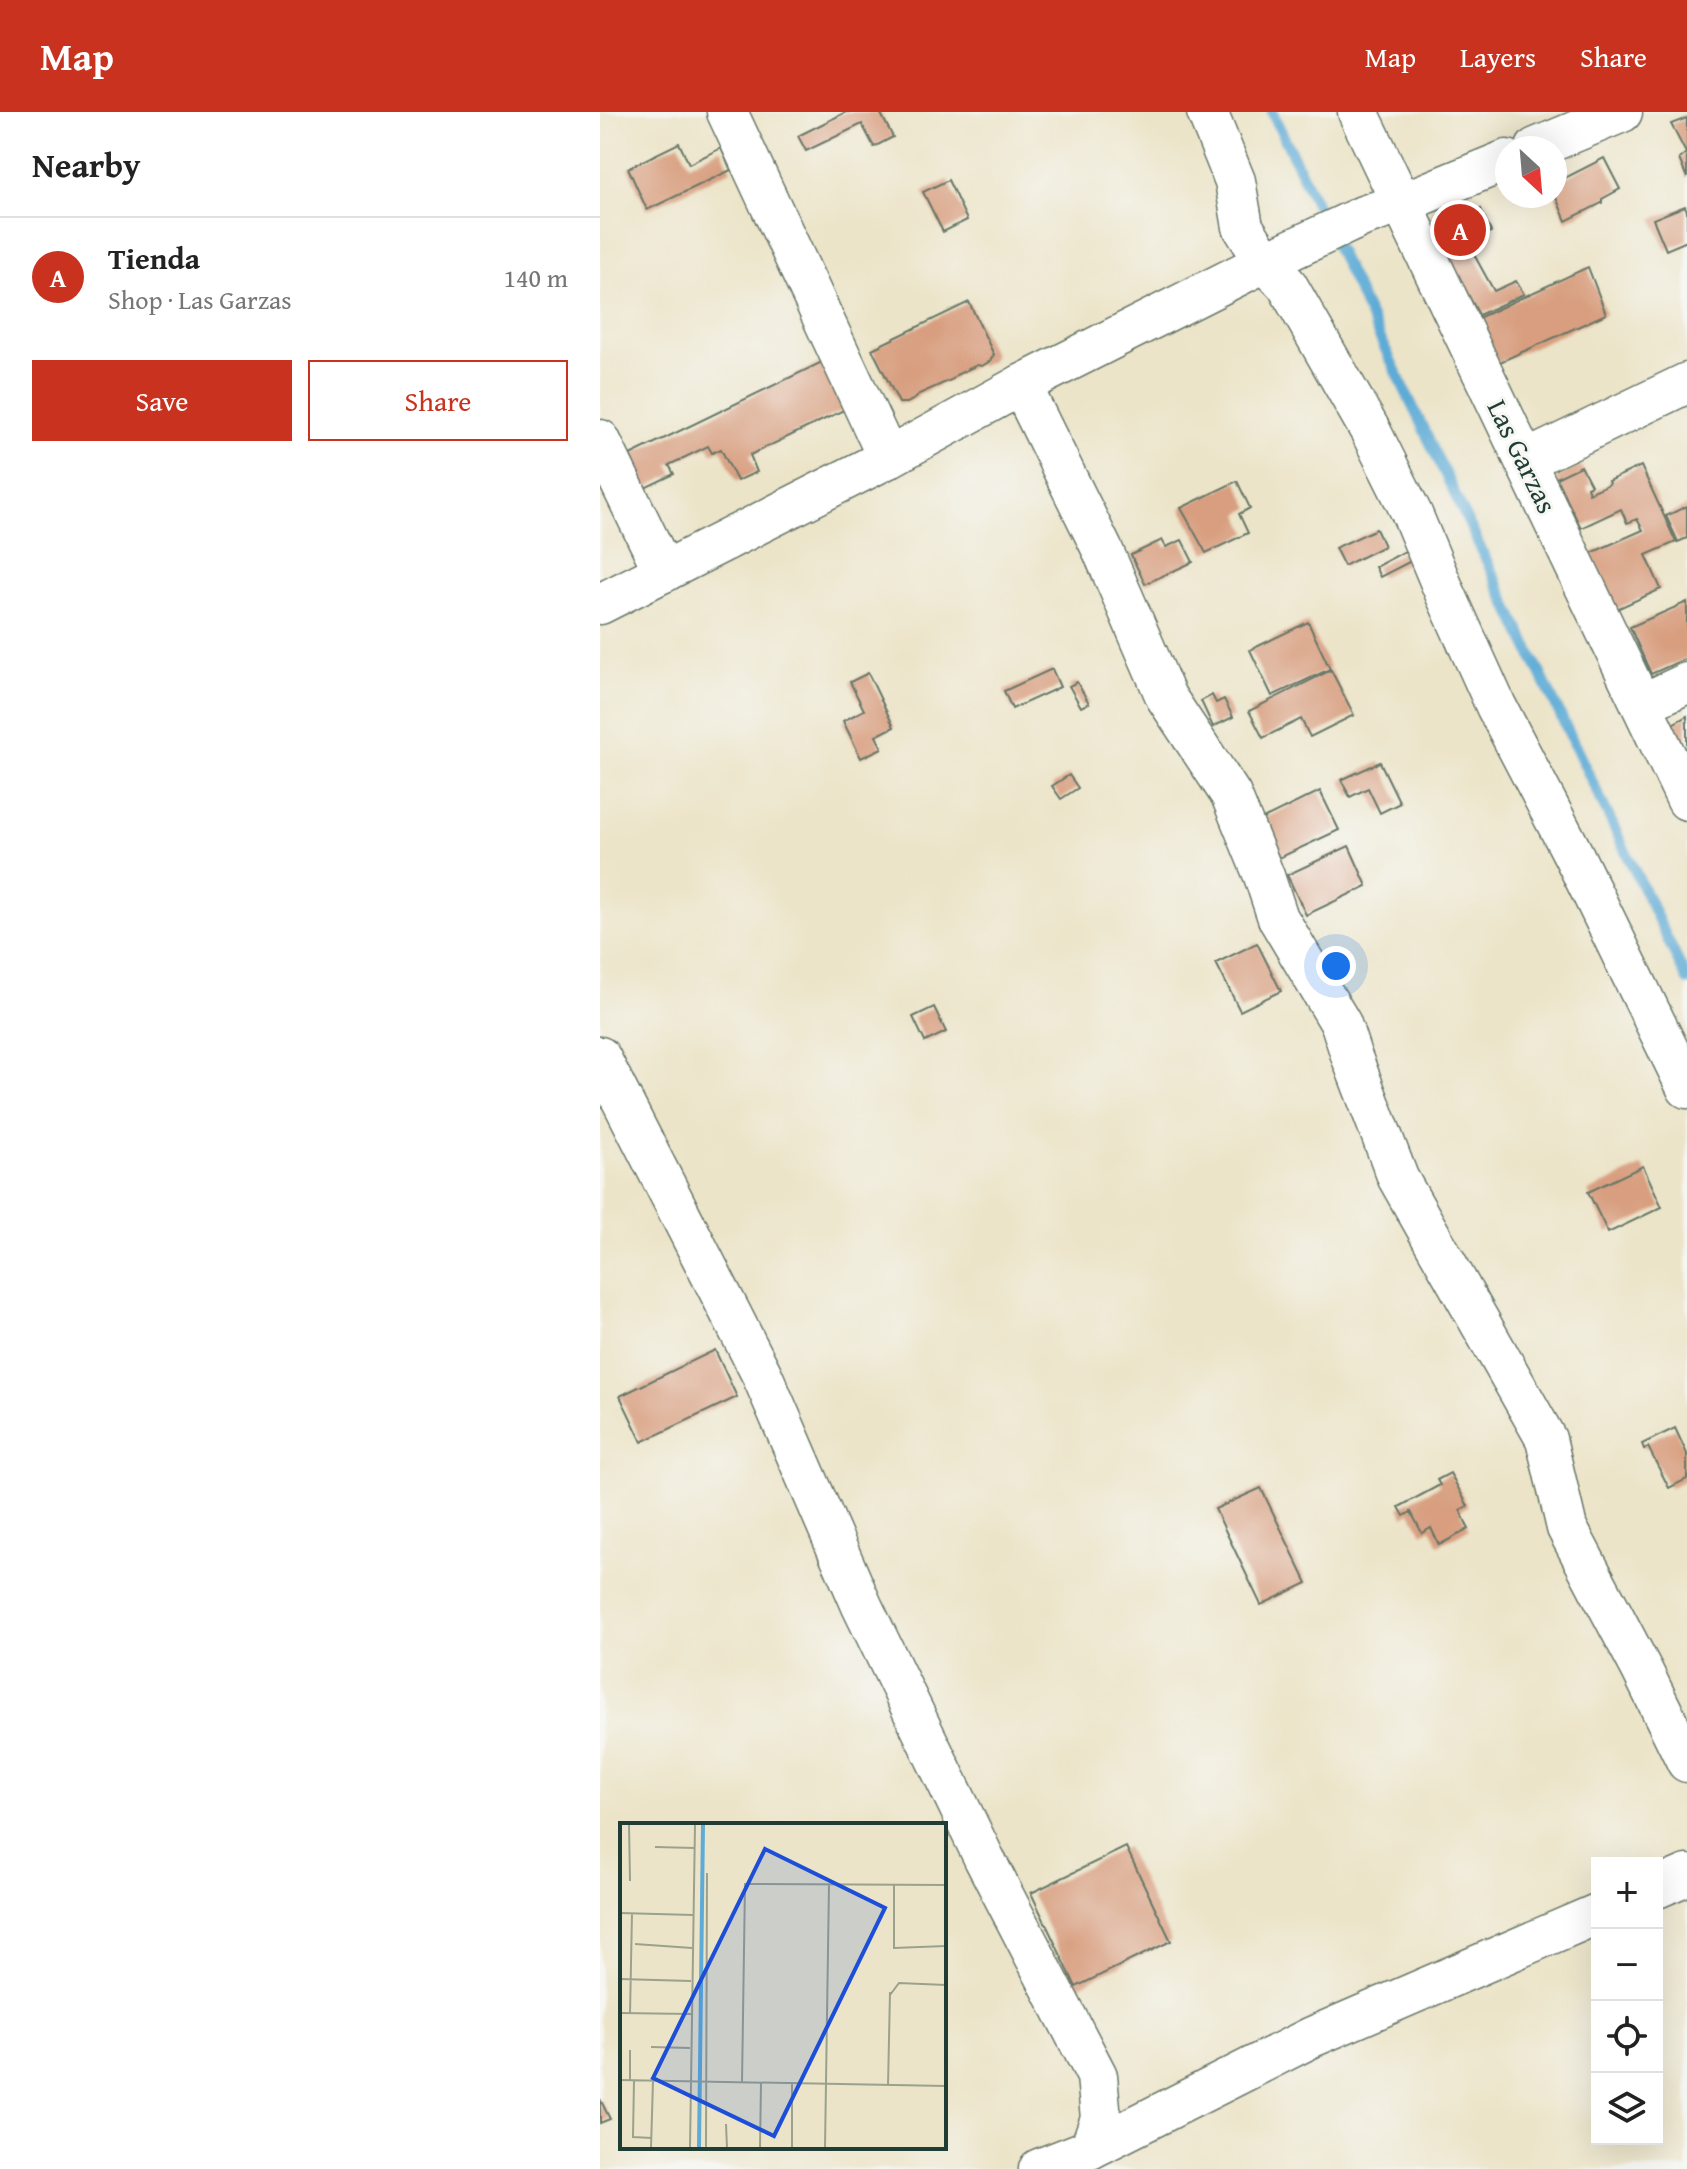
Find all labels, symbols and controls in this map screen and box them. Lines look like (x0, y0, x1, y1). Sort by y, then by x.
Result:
text: Map (40, 28, 114, 84)
text: Map (1365, 36, 1416, 77)
text: Layers (1460, 36, 1536, 77)
text: Share (1580, 36, 1647, 77)
north arrow (1495, 136, 1567, 208)
text: Nearby (32, 140, 141, 189)
pin: A (1434, 200, 1486, 260)
text: Tienda (108, 236, 200, 280)
text: A (50, 258, 66, 297)
text: 140 m (503, 258, 568, 297)
text: Shop · Las Garzas (108, 280, 292, 319)
button: Save (32, 360, 292, 441)
button: Share (308, 360, 568, 441)
street label: Las Garzas (1478, 392, 1568, 520)
your location (1316, 946, 1356, 986)
inset map (620, 1823, 946, 2149)
map controls (1591, 1857, 1663, 2145)
button: + (1591, 1857, 1663, 1929)
button: − (1591, 1929, 1663, 2001)
button: locate (1591, 2001, 1663, 2073)
button: layers (1591, 2073, 1663, 2145)

